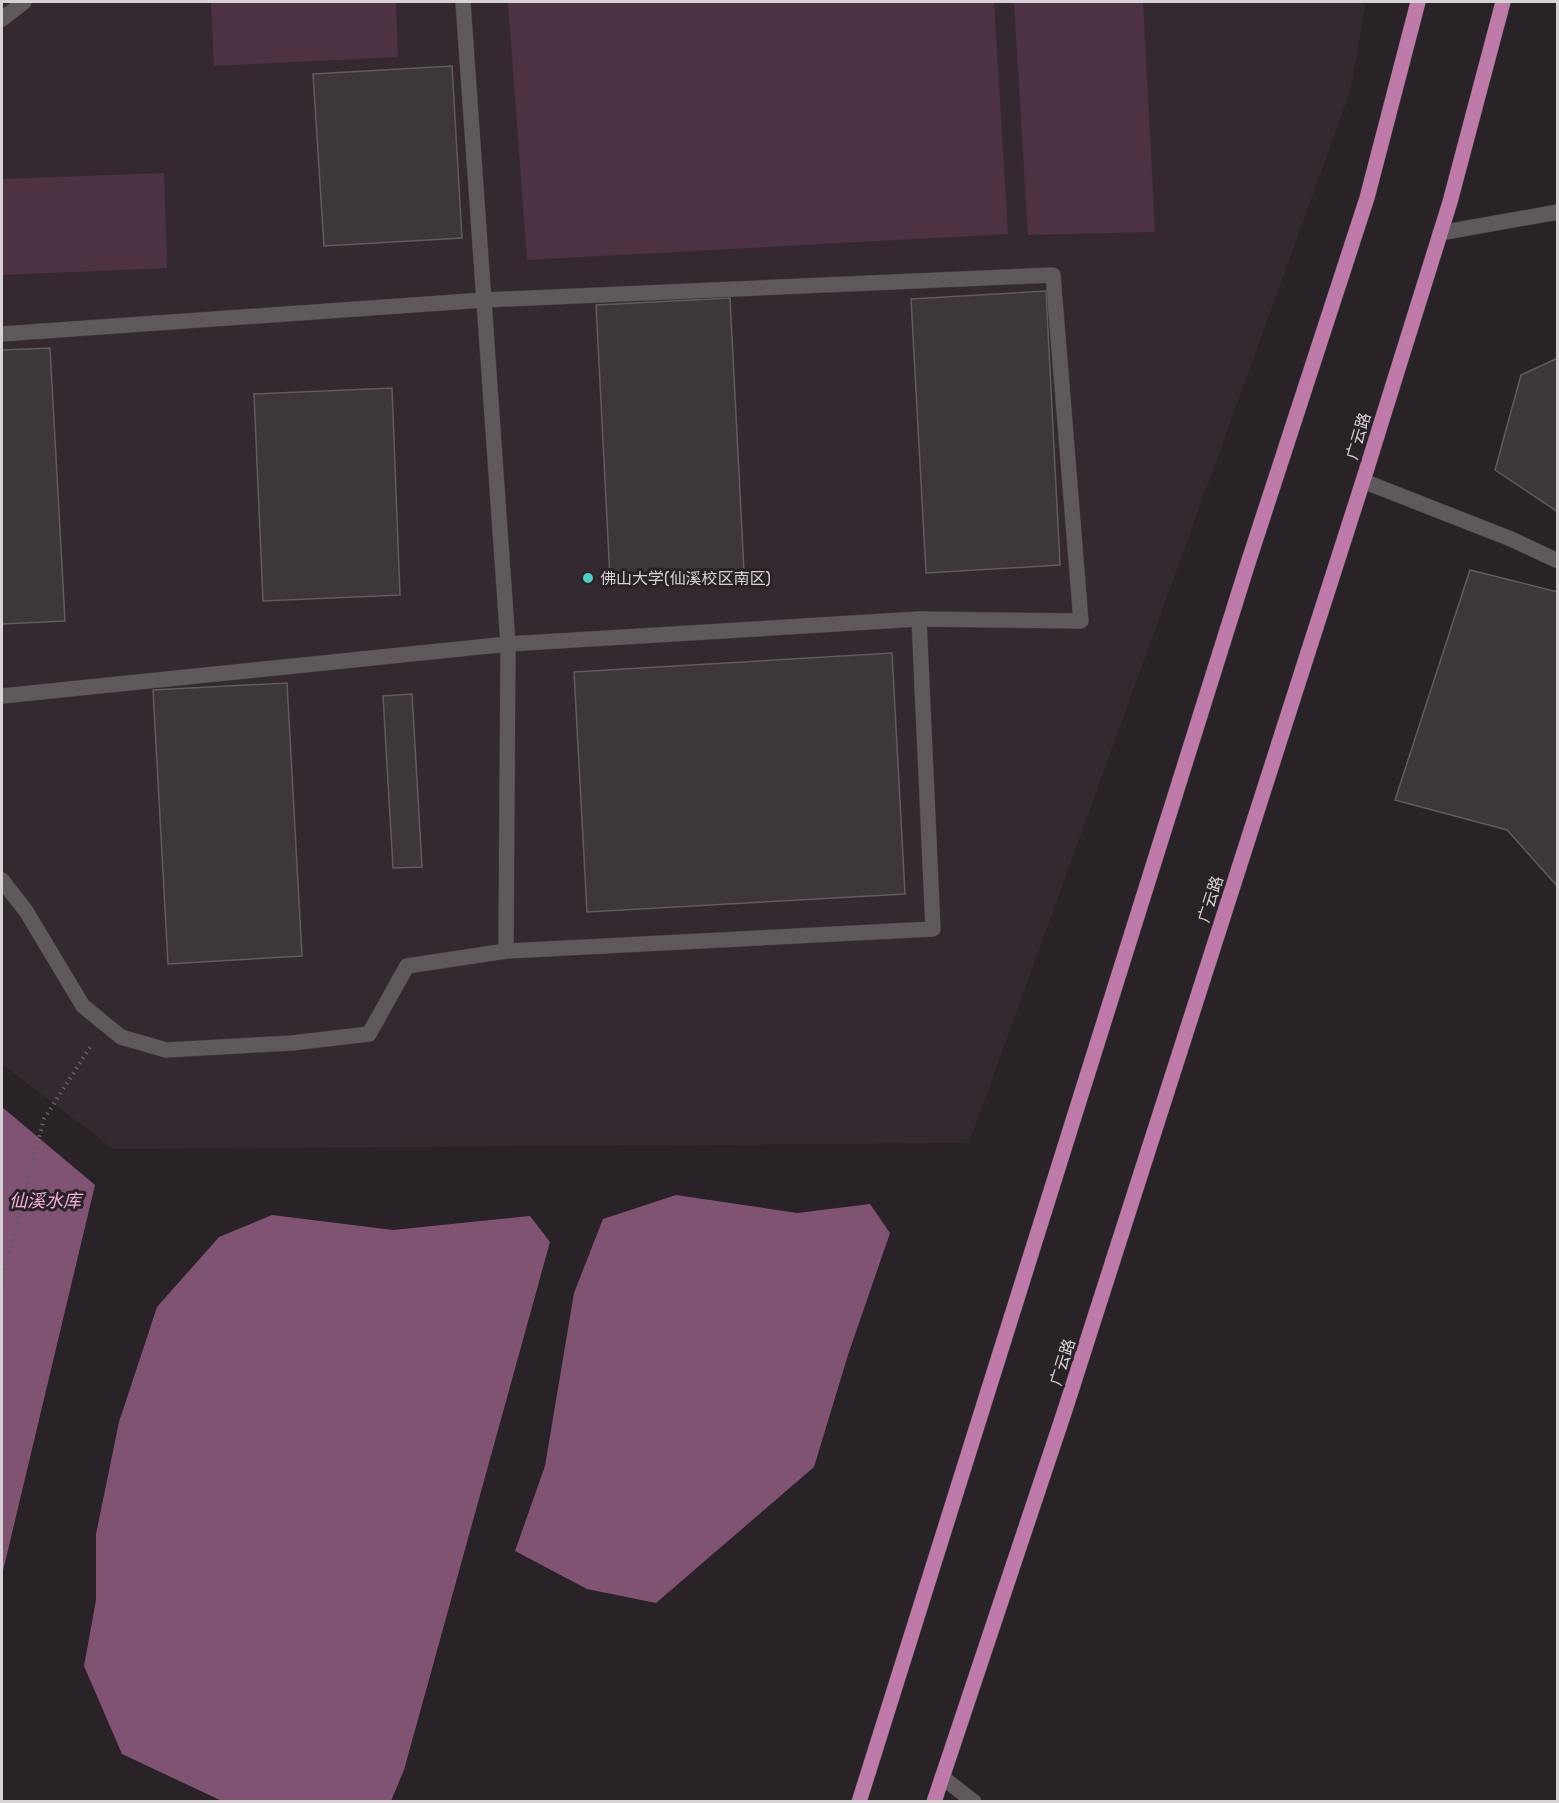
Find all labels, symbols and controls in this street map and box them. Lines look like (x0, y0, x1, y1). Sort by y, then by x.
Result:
street label: 广云路 (1342, 410, 1375, 462)
place label: 佛山大学(仙溪校区南区) (600, 569, 771, 588)
marker: 佛山大学(仙溪校区南区) (581, 571, 595, 585)
street label: 广云路 (1194, 873, 1227, 925)
water label: 仙溪水库 (9, 1190, 84, 1212)
street label: 广云路 (1046, 1336, 1079, 1388)

